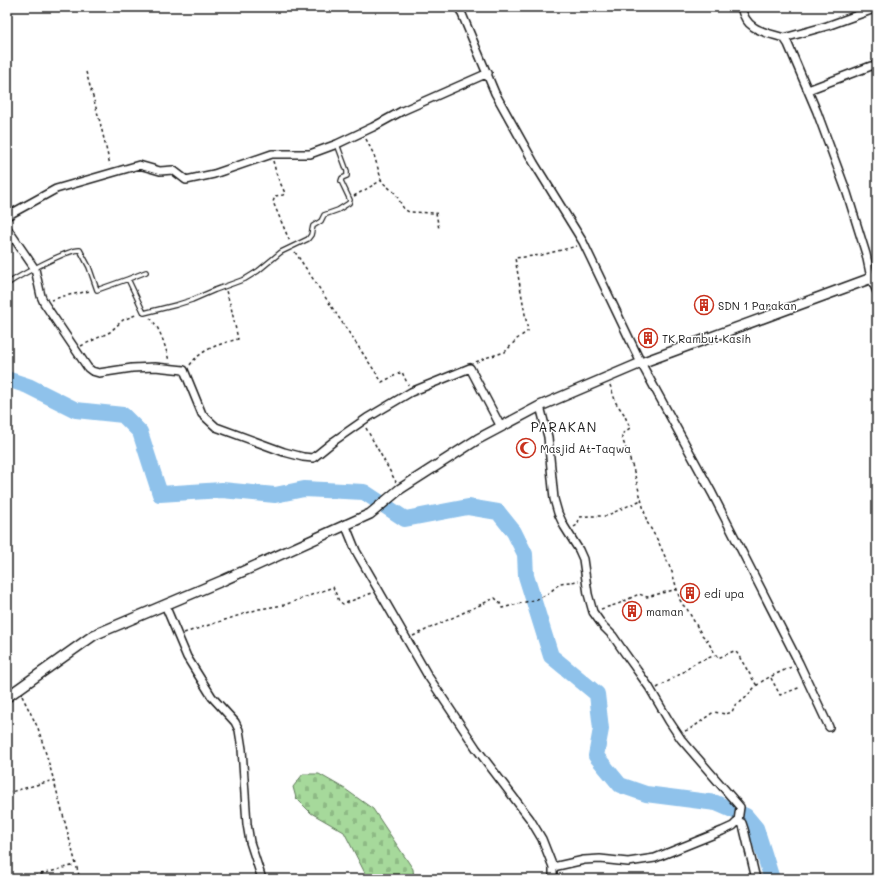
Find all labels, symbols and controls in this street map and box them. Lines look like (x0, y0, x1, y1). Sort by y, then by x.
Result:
building icon: SDN 1 Parakan (693, 294, 715, 316)
place label: SDN 1 Parakan (718, 298, 797, 313)
building icon: TK Rambut Kasih (637, 327, 659, 349)
place label: TK Rambut Kasih (662, 331, 751, 346)
district label: PARAKAN (531, 418, 597, 435)
mosque icon: Masjid At-Taqwa (515, 437, 537, 459)
place label: Masjid At-Taqwa (540, 441, 631, 456)
building icon: edi upa (679, 582, 701, 604)
place label: edi upa (704, 586, 744, 601)
building icon: maman (621, 600, 643, 622)
place label: maman (646, 604, 683, 619)

